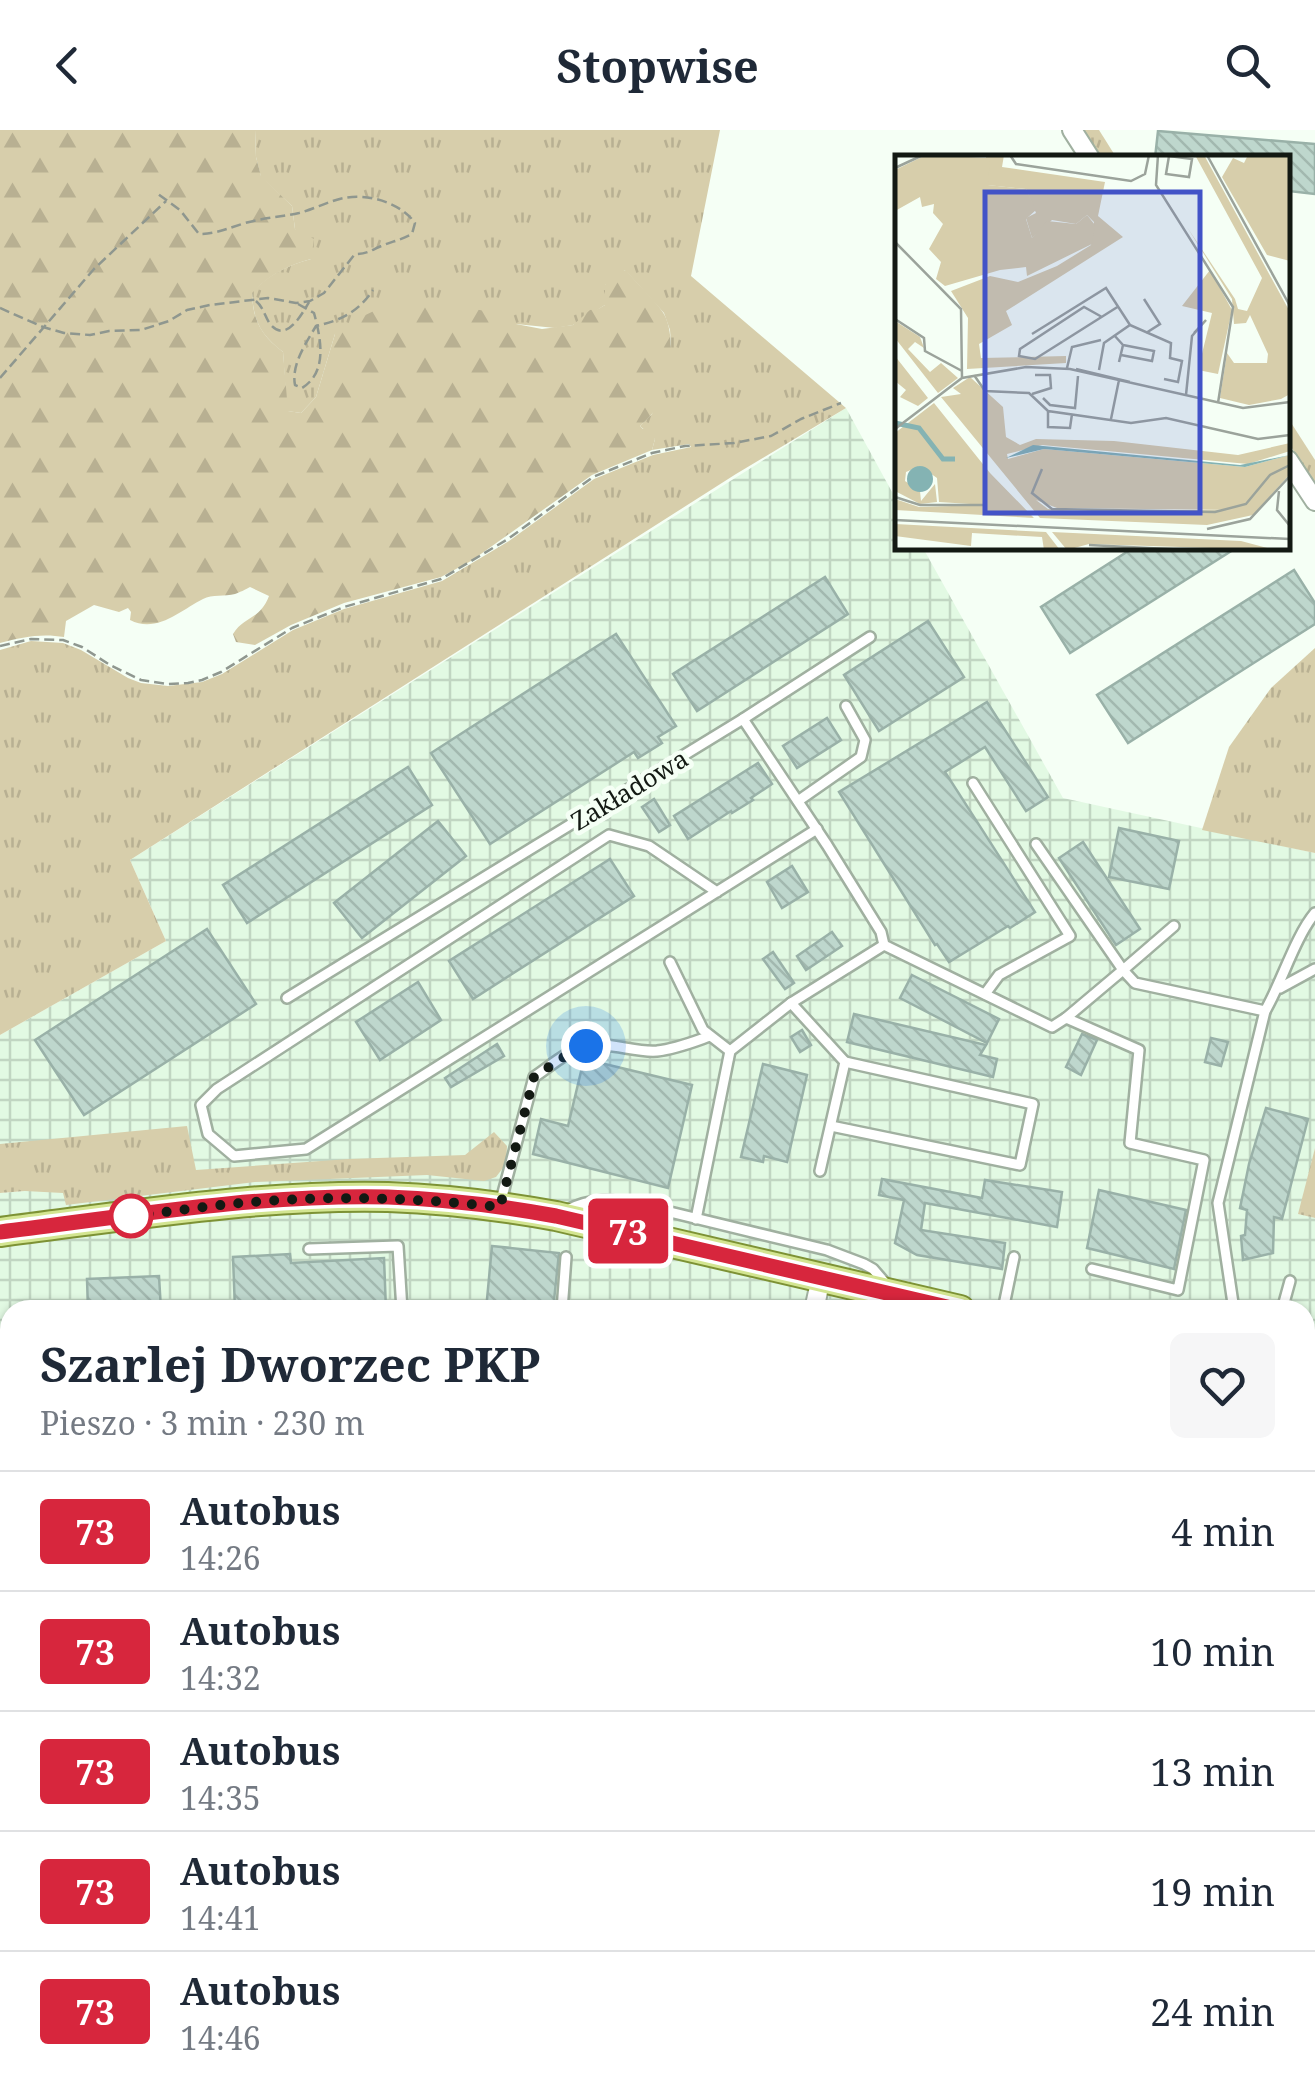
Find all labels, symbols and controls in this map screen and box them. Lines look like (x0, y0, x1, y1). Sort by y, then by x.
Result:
text: Stopwise (556, 35, 759, 96)
icon: back (40, 38, 95, 93)
icon: search (1220, 38, 1275, 93)
inset map (895, 155, 1290, 550)
street label: Zakładowa (564, 741, 694, 837)
your location (561, 1021, 611, 1071)
unlabelled marker (110, 1195, 152, 1237)
line badge: 73 (583, 1198, 673, 1264)
text: 73 (608, 1208, 648, 1255)
text: Szarlej Dworzec PKP (40, 1331, 540, 1396)
button: heart (1170, 1333, 1275, 1438)
text: Pieszo · 3 min · 230 m (40, 1401, 365, 1444)
text: Autobus (180, 1484, 340, 1536)
text: 4 min (1171, 1505, 1275, 1557)
text: 73 (75, 1508, 115, 1555)
text: 14:26 (180, 1536, 261, 1579)
text: Autobus (180, 1604, 340, 1656)
text: 10 min (1150, 1625, 1275, 1677)
text: 73 (75, 1628, 115, 1675)
text: 14:32 (180, 1656, 261, 1699)
text: Autobus (180, 1724, 340, 1776)
text: 13 min (1150, 1745, 1275, 1797)
text: 73 (75, 1748, 115, 1795)
text: 14:35 (180, 1776, 261, 1819)
text: Autobus (180, 1844, 340, 1896)
text: 19 min (1150, 1865, 1275, 1917)
text: 73 (75, 1868, 115, 1915)
text: 14:41 (180, 1896, 261, 1939)
text: Autobus (180, 1964, 340, 2016)
text: 24 min (1150, 1985, 1275, 2037)
text: 73 (75, 1988, 115, 2035)
text: 14:46 (180, 2016, 261, 2059)

